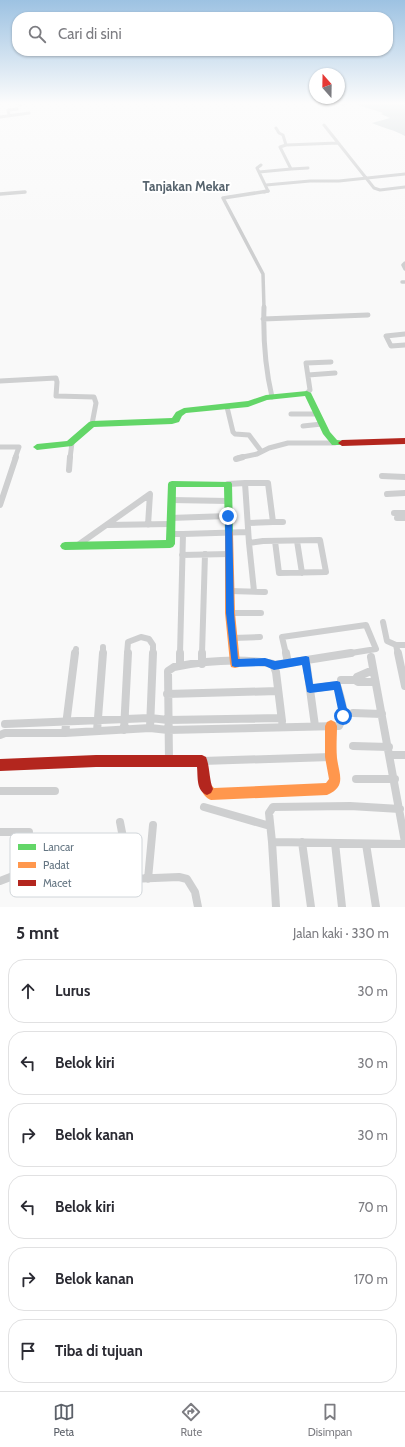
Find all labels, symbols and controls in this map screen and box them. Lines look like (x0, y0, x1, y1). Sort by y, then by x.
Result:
search box (12, 12, 393, 56)
icon: search (26, 23, 48, 45)
text: Cari di sini (58, 25, 122, 43)
north arrow (309, 68, 345, 104)
district label: Tanjakan Mekar (143, 178, 230, 194)
route end (219, 507, 237, 525)
route start (334, 707, 352, 725)
legend (10, 833, 142, 897)
text: Lancar (43, 840, 74, 854)
text: Padat (43, 858, 70, 872)
text: Macet (43, 876, 72, 890)
text: 5 mnt (16, 923, 59, 943)
text: Jalan kaki · 330 m (293, 925, 389, 941)
icon: ahead (17, 980, 39, 1002)
text: Lurus (55, 982, 90, 1000)
text: 30 m (358, 983, 388, 999)
icon: left (17, 1052, 39, 1074)
text: Belok kiri (55, 1054, 115, 1072)
text: 30 m (358, 1055, 388, 1071)
icon: right (17, 1124, 39, 1146)
text: Belok kanan (55, 1126, 134, 1144)
text: 30 m (358, 1127, 388, 1143)
icon: left (17, 1196, 39, 1218)
text: Belok kiri (55, 1198, 115, 1216)
text: 70 m (358, 1199, 388, 1215)
icon: right (17, 1268, 39, 1290)
text: Belok kanan (55, 1270, 134, 1288)
text: 170 m (354, 1271, 388, 1287)
icon: arrive (17, 1340, 39, 1362)
text: Tiba di tujuan (55, 1342, 143, 1360)
tab: Peta (53, 1401, 75, 1439)
tab: Rute (180, 1401, 202, 1439)
tab: Disimpan (308, 1401, 352, 1439)

